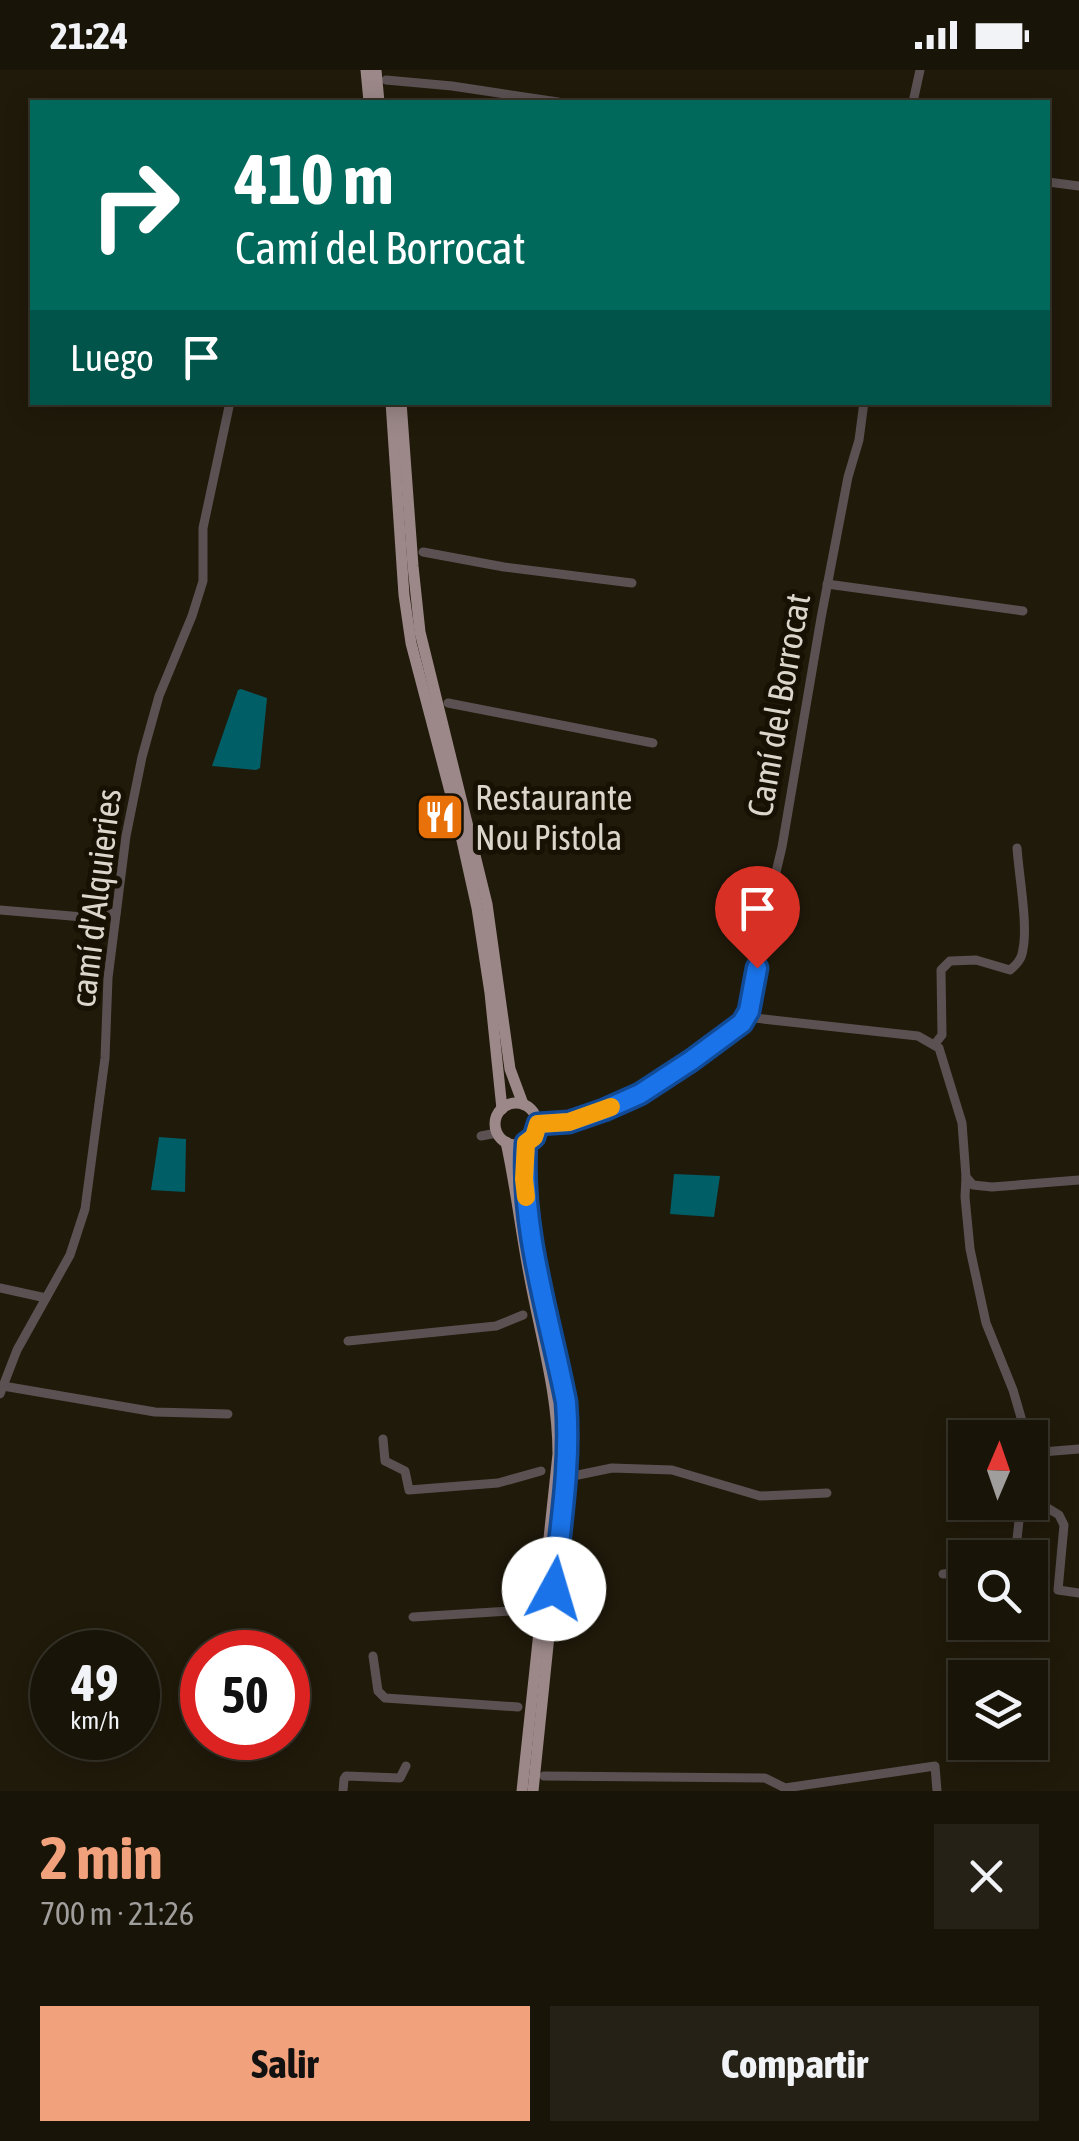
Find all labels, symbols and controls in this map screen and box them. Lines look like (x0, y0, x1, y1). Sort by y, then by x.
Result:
text: 21:24 (50, 14, 128, 57)
text: 410 m (235, 139, 394, 219)
icon: right (70, 140, 200, 270)
text: Camí del Borrocat (235, 222, 526, 274)
icon: arrive (174, 330, 229, 385)
text: Luego (70, 336, 154, 379)
street label: Camí del Borrocat (739, 590, 817, 820)
place label: Restaurante Nou Pistola (475, 777, 633, 857)
street label: camí d'Alquieries (62, 787, 128, 1009)
restaurant icon: Restaurante Nou Pistola (414, 791, 466, 843)
pin (715, 866, 800, 969)
icon: arrive (730, 881, 785, 936)
north arrow (948, 1420, 1048, 1520)
map controls (948, 1420, 1048, 1760)
position arrow (502, 1537, 606, 1641)
button: search (948, 1540, 1048, 1640)
speed limit sign: 50 (180, 1630, 310, 1760)
text: 49 (71, 1654, 118, 1712)
button: layers (948, 1660, 1048, 1760)
text: km/h (70, 1706, 120, 1734)
text: 2 min (40, 1823, 163, 1892)
button: close (934, 1824, 1039, 1929)
text: 700 m · 21:26 (40, 1895, 194, 1932)
button: Salir (40, 2006, 530, 2121)
button: Compartir (550, 2006, 1039, 2121)

